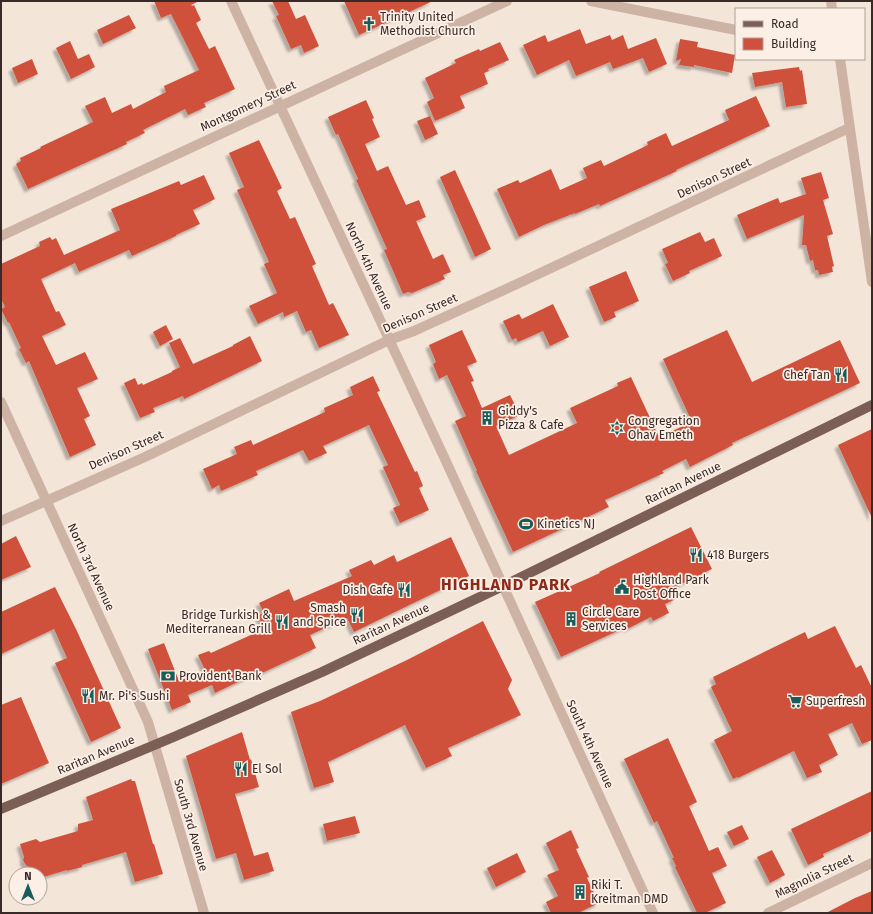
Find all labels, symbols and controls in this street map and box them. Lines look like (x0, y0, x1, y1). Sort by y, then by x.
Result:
legend (735, 8, 865, 60)
place label: Trinity United Methodist Church (380, 10, 476, 38)
church icon: Trinity United Methodist Church (361, 16, 377, 32)
text: Road (771, 17, 799, 31)
text: Building (771, 37, 817, 51)
street label: Montgomery Street (198, 77, 299, 134)
street label: Denison Street (675, 154, 754, 201)
street label: North 4th Avenue (343, 220, 395, 312)
street label: Denison Street (381, 290, 460, 336)
restaurant icon: Chef Tan (833, 367, 849, 383)
place label: Chef Tan (783, 368, 830, 382)
place label: Giddy's Pizza & Cafe (498, 404, 564, 432)
building icon: Giddy's Pizza & Cafe (479, 410, 495, 426)
place label: Congregation Ohav Emeth (628, 414, 700, 442)
synagogue icon: Congregation Ohav Emeth (609, 420, 625, 436)
street label: Denison Street (87, 427, 166, 473)
street label: Raritan Avenue (643, 459, 723, 507)
sports icon: Kinetics NJ (518, 516, 534, 532)
place label: Kinetics NJ (537, 517, 595, 531)
street label: North 3rd Avenue (65, 521, 117, 613)
restaurant icon: 418 Burgers (688, 547, 704, 563)
place label: 418 Burgers (707, 548, 769, 562)
place label: Highland Park Post Office (633, 573, 710, 601)
district label: HIGHLAND PARK (441, 575, 571, 594)
public building icon: Highland Park Post Office (614, 579, 630, 595)
restaurant icon: Dish Cafe (396, 582, 412, 598)
place label: Dish Cafe (343, 583, 393, 597)
street label: Raritan Avenue (351, 600, 431, 648)
place label: Smash and Spice (293, 601, 346, 629)
place label: Circle Care Services (582, 605, 639, 633)
restaurant icon: Smash and Spice (349, 607, 365, 623)
place label: Bridge Turkish & Mediterranean Grill (166, 608, 271, 636)
building icon: Circle Care Services (563, 611, 579, 627)
restaurant icon: Bridge Turkish & Mediterranean Grill (274, 614, 290, 630)
bank icon: Provident Bank (160, 668, 176, 684)
place label: Provident Bank (179, 669, 262, 683)
restaurant icon: Mr. Pi's Sushi (80, 688, 96, 704)
place label: Mr. Pi's Sushi (99, 689, 169, 703)
supermarket icon: Superfresh (787, 693, 803, 709)
place label: Superfresh (806, 694, 865, 708)
street label: South 4th Avenue (563, 698, 617, 790)
street label: Raritan Avenue (55, 732, 137, 778)
restaurant icon: El Sol (233, 761, 249, 777)
place label: El Sol (252, 762, 283, 776)
street label: South 3rd Avenue (171, 777, 211, 873)
street label: Magnolia Street (773, 851, 856, 901)
north arrow (8, 866, 48, 906)
text: N (24, 870, 32, 883)
place label: Riki T. Kreitman DMD (591, 878, 669, 906)
building icon: Riki T. Kreitman DMD (572, 884, 588, 900)

